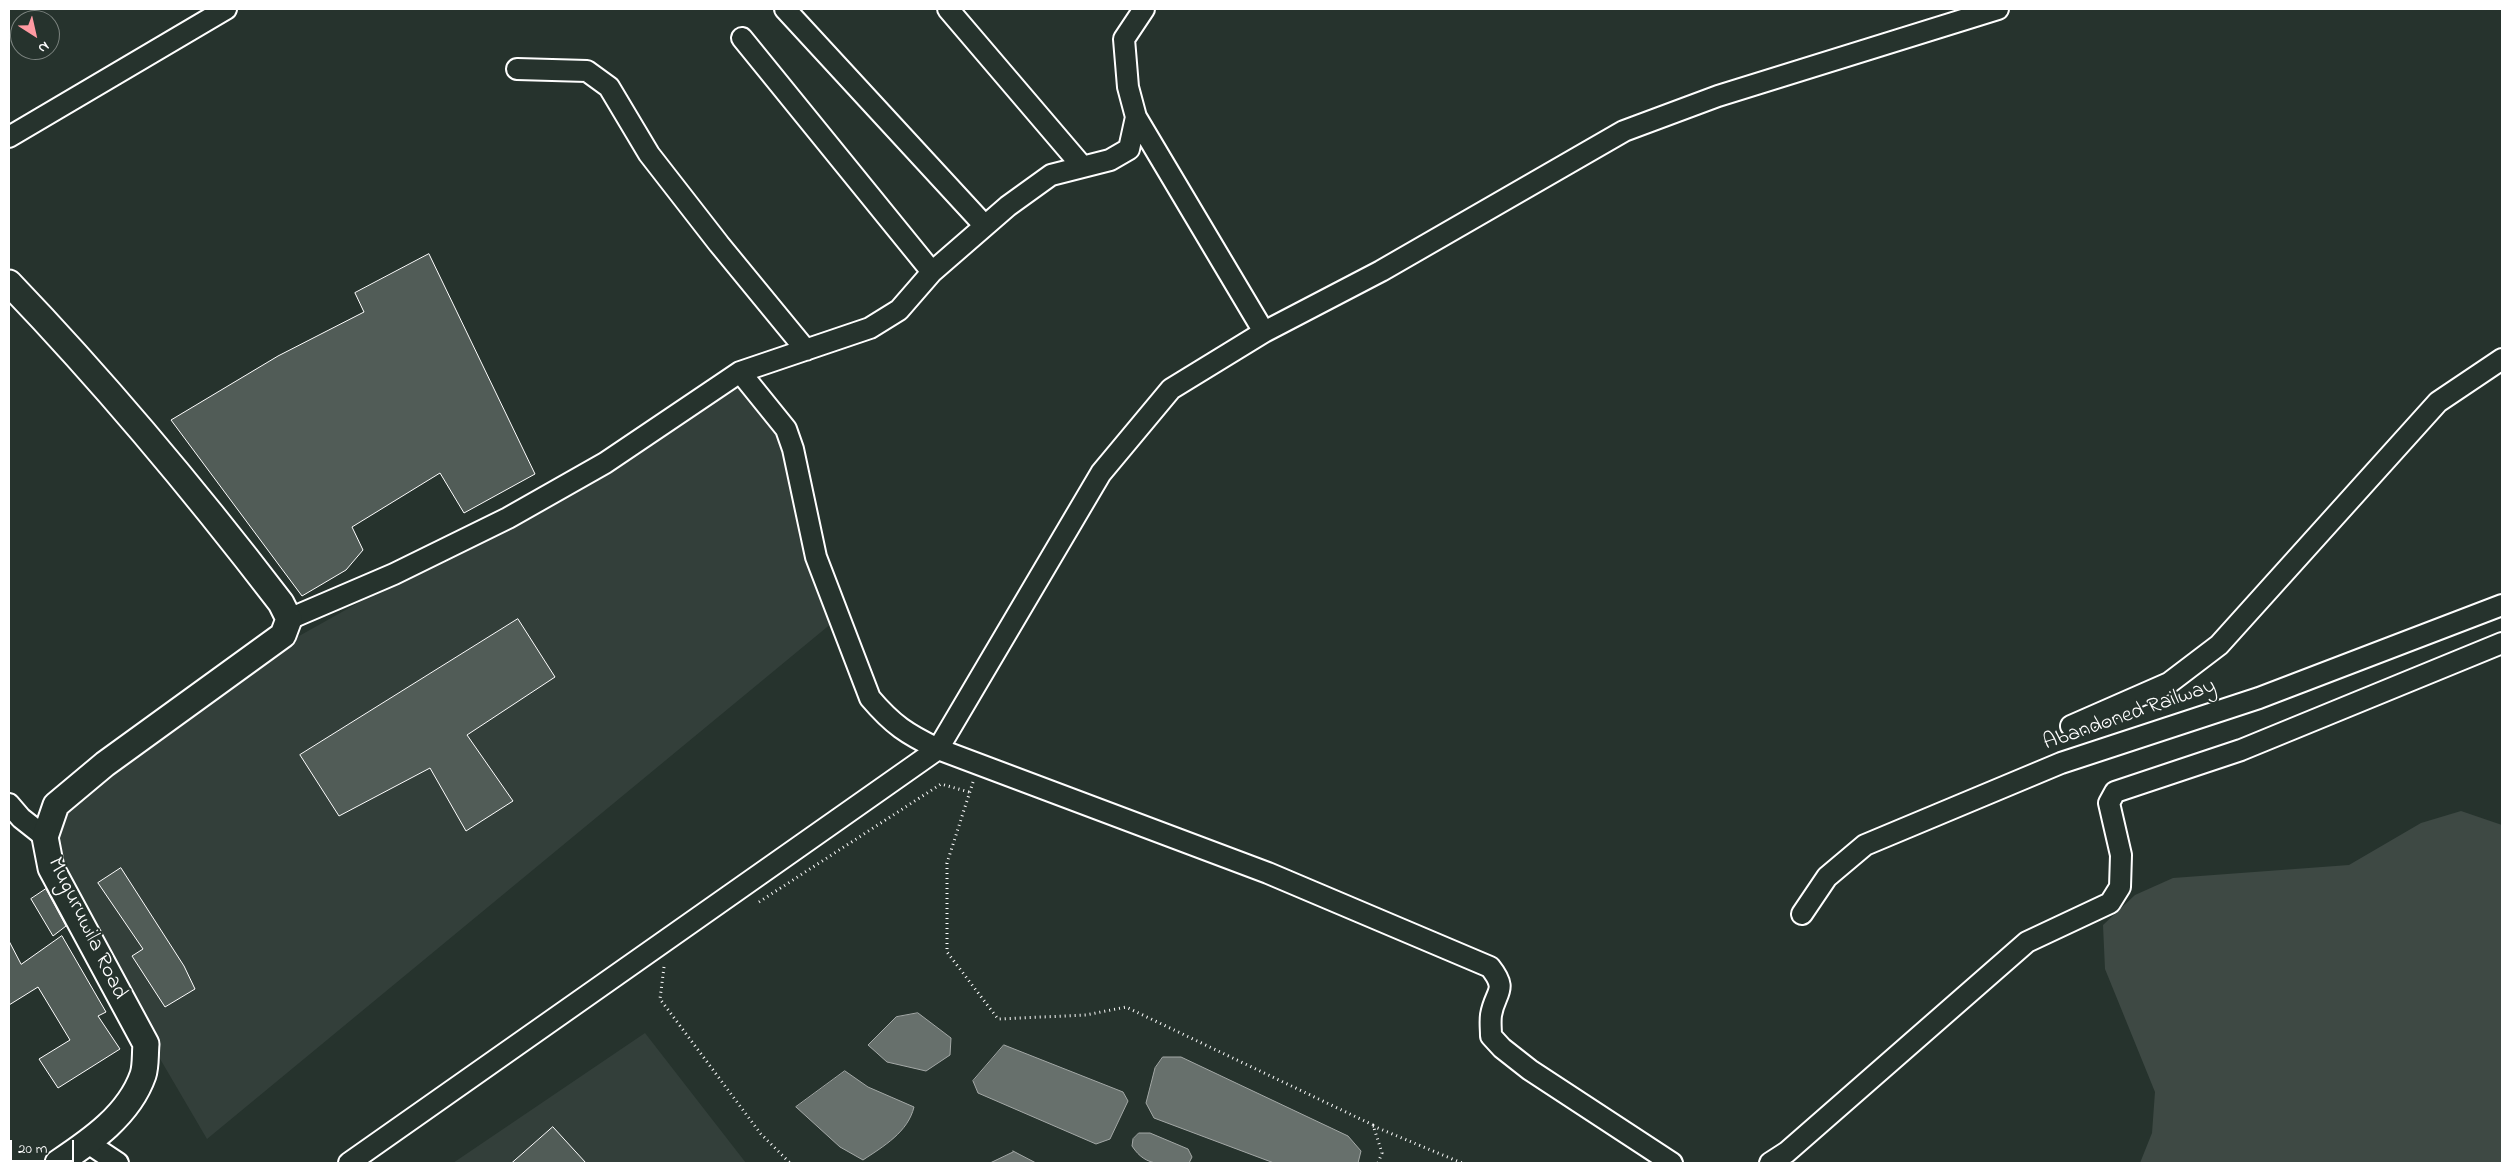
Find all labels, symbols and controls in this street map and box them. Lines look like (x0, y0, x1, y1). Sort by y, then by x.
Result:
north arrow (10, 10, 60, 60)
text: N (33, 36, 53, 58)
street label: Abandoned Railway (2040, 674, 2220, 758)
street label: Muguruwila Road (40, 854, 132, 1004)
scale bar (12, 1130, 76, 1162)
text: 20 m (18, 1138, 47, 1160)

